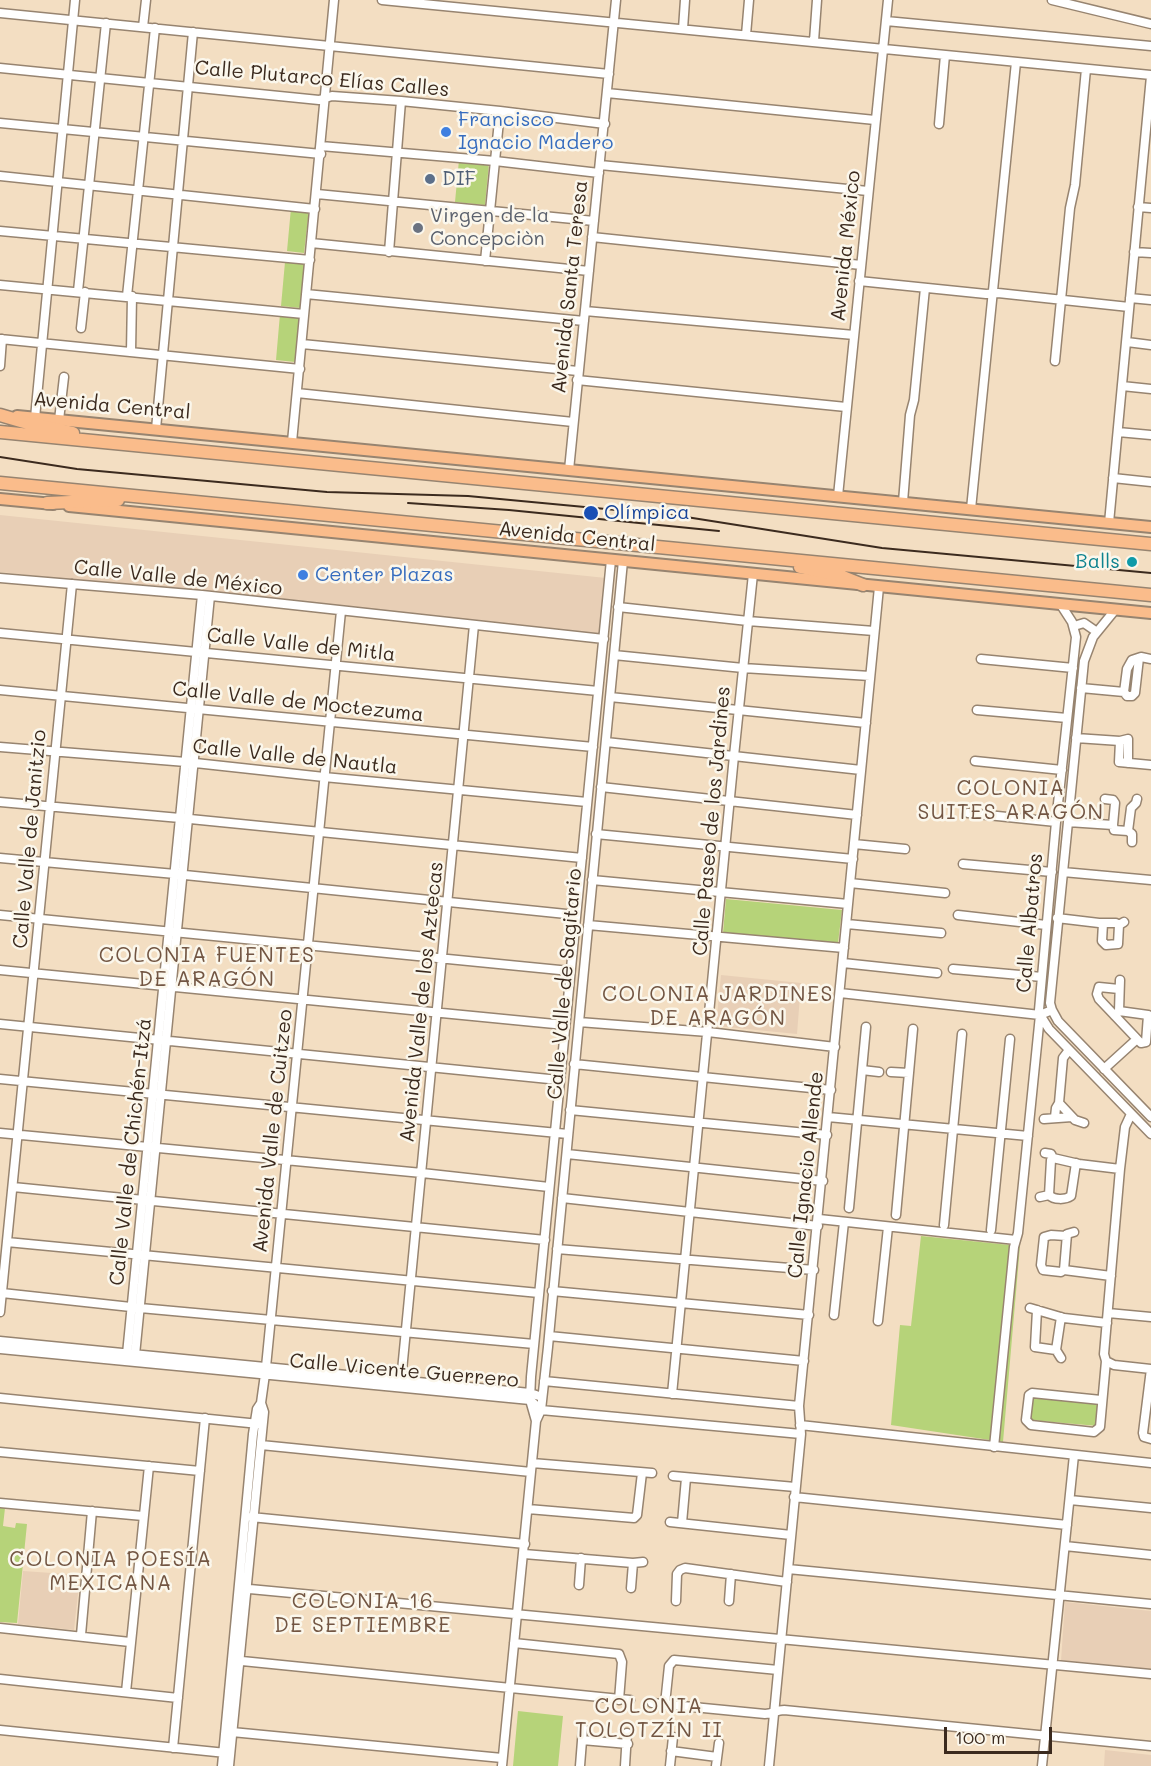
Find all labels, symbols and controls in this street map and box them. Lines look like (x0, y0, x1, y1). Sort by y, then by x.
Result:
street label: Calle Plutarco Elías Calles (194, 56, 450, 102)
place label: Francisco Ignacio Madero (458, 108, 613, 155)
marker: Francisco Ignacio Madero (439, 125, 453, 139)
place label: DIF (442, 167, 476, 191)
street label: Avenida México (826, 169, 866, 323)
marker: DIF (423, 172, 437, 186)
street label: Avenida Santa Teresa (547, 179, 593, 395)
place label: Virgen de la Concepciòn (430, 204, 549, 251)
marker: Virgen de la Concepciòn (411, 221, 425, 235)
street label: Avenida Central (32, 387, 192, 425)
place label: Olímpica (604, 501, 690, 525)
marker: Olímpica (582, 504, 600, 522)
street label: Avenida Central (497, 517, 657, 557)
place label: Balls (1075, 550, 1120, 574)
street label: Calle Valle de México (73, 555, 283, 601)
marker: Balls (1125, 555, 1139, 569)
place label: Center Plazas (315, 563, 453, 587)
marker: Center Plazas (296, 568, 310, 582)
street label: Calle Valle de Mitla (206, 623, 396, 667)
street label: Calle Valle de Moctezuma (171, 677, 425, 727)
street label: Calle Paseo de los Jardines (688, 685, 736, 957)
street label: Calle Valle de Janitzio (8, 729, 52, 949)
street label: Calle Valle de Nautla (192, 734, 398, 780)
district label: COLONIA SUITES ARAGÓN (917, 776, 1105, 826)
street label: Calle Albatros (1012, 852, 1048, 994)
street label: Avenida Valle de los Aztecas (395, 860, 449, 1144)
street label: Calle Valle de Sagitario (543, 867, 587, 1101)
district label: COLONIA FUENTES DE ARAGÓN (99, 943, 315, 993)
district label: COLONIA JARDINES DE ARAGÓN (602, 982, 834, 1032)
street label: Avenida Valle de Cuitzeo (248, 1008, 298, 1254)
street label: Calle Valle de Chichén-Itzá (105, 1017, 157, 1287)
street label: Calle Ignacio Allende (783, 1070, 829, 1280)
street label: Calle Vicente Guerrero (288, 1349, 520, 1393)
district label: COLONIA POESÍA MEXICANA (9, 1547, 213, 1597)
district label: COLONIA 16 DE SEPTIEMBRE (274, 1589, 452, 1639)
district label: COLONIA TOLOTZÍN II (575, 1694, 723, 1744)
scale bar (947, 1715, 1055, 1753)
text: 100 m (955, 1725, 1005, 1749)

